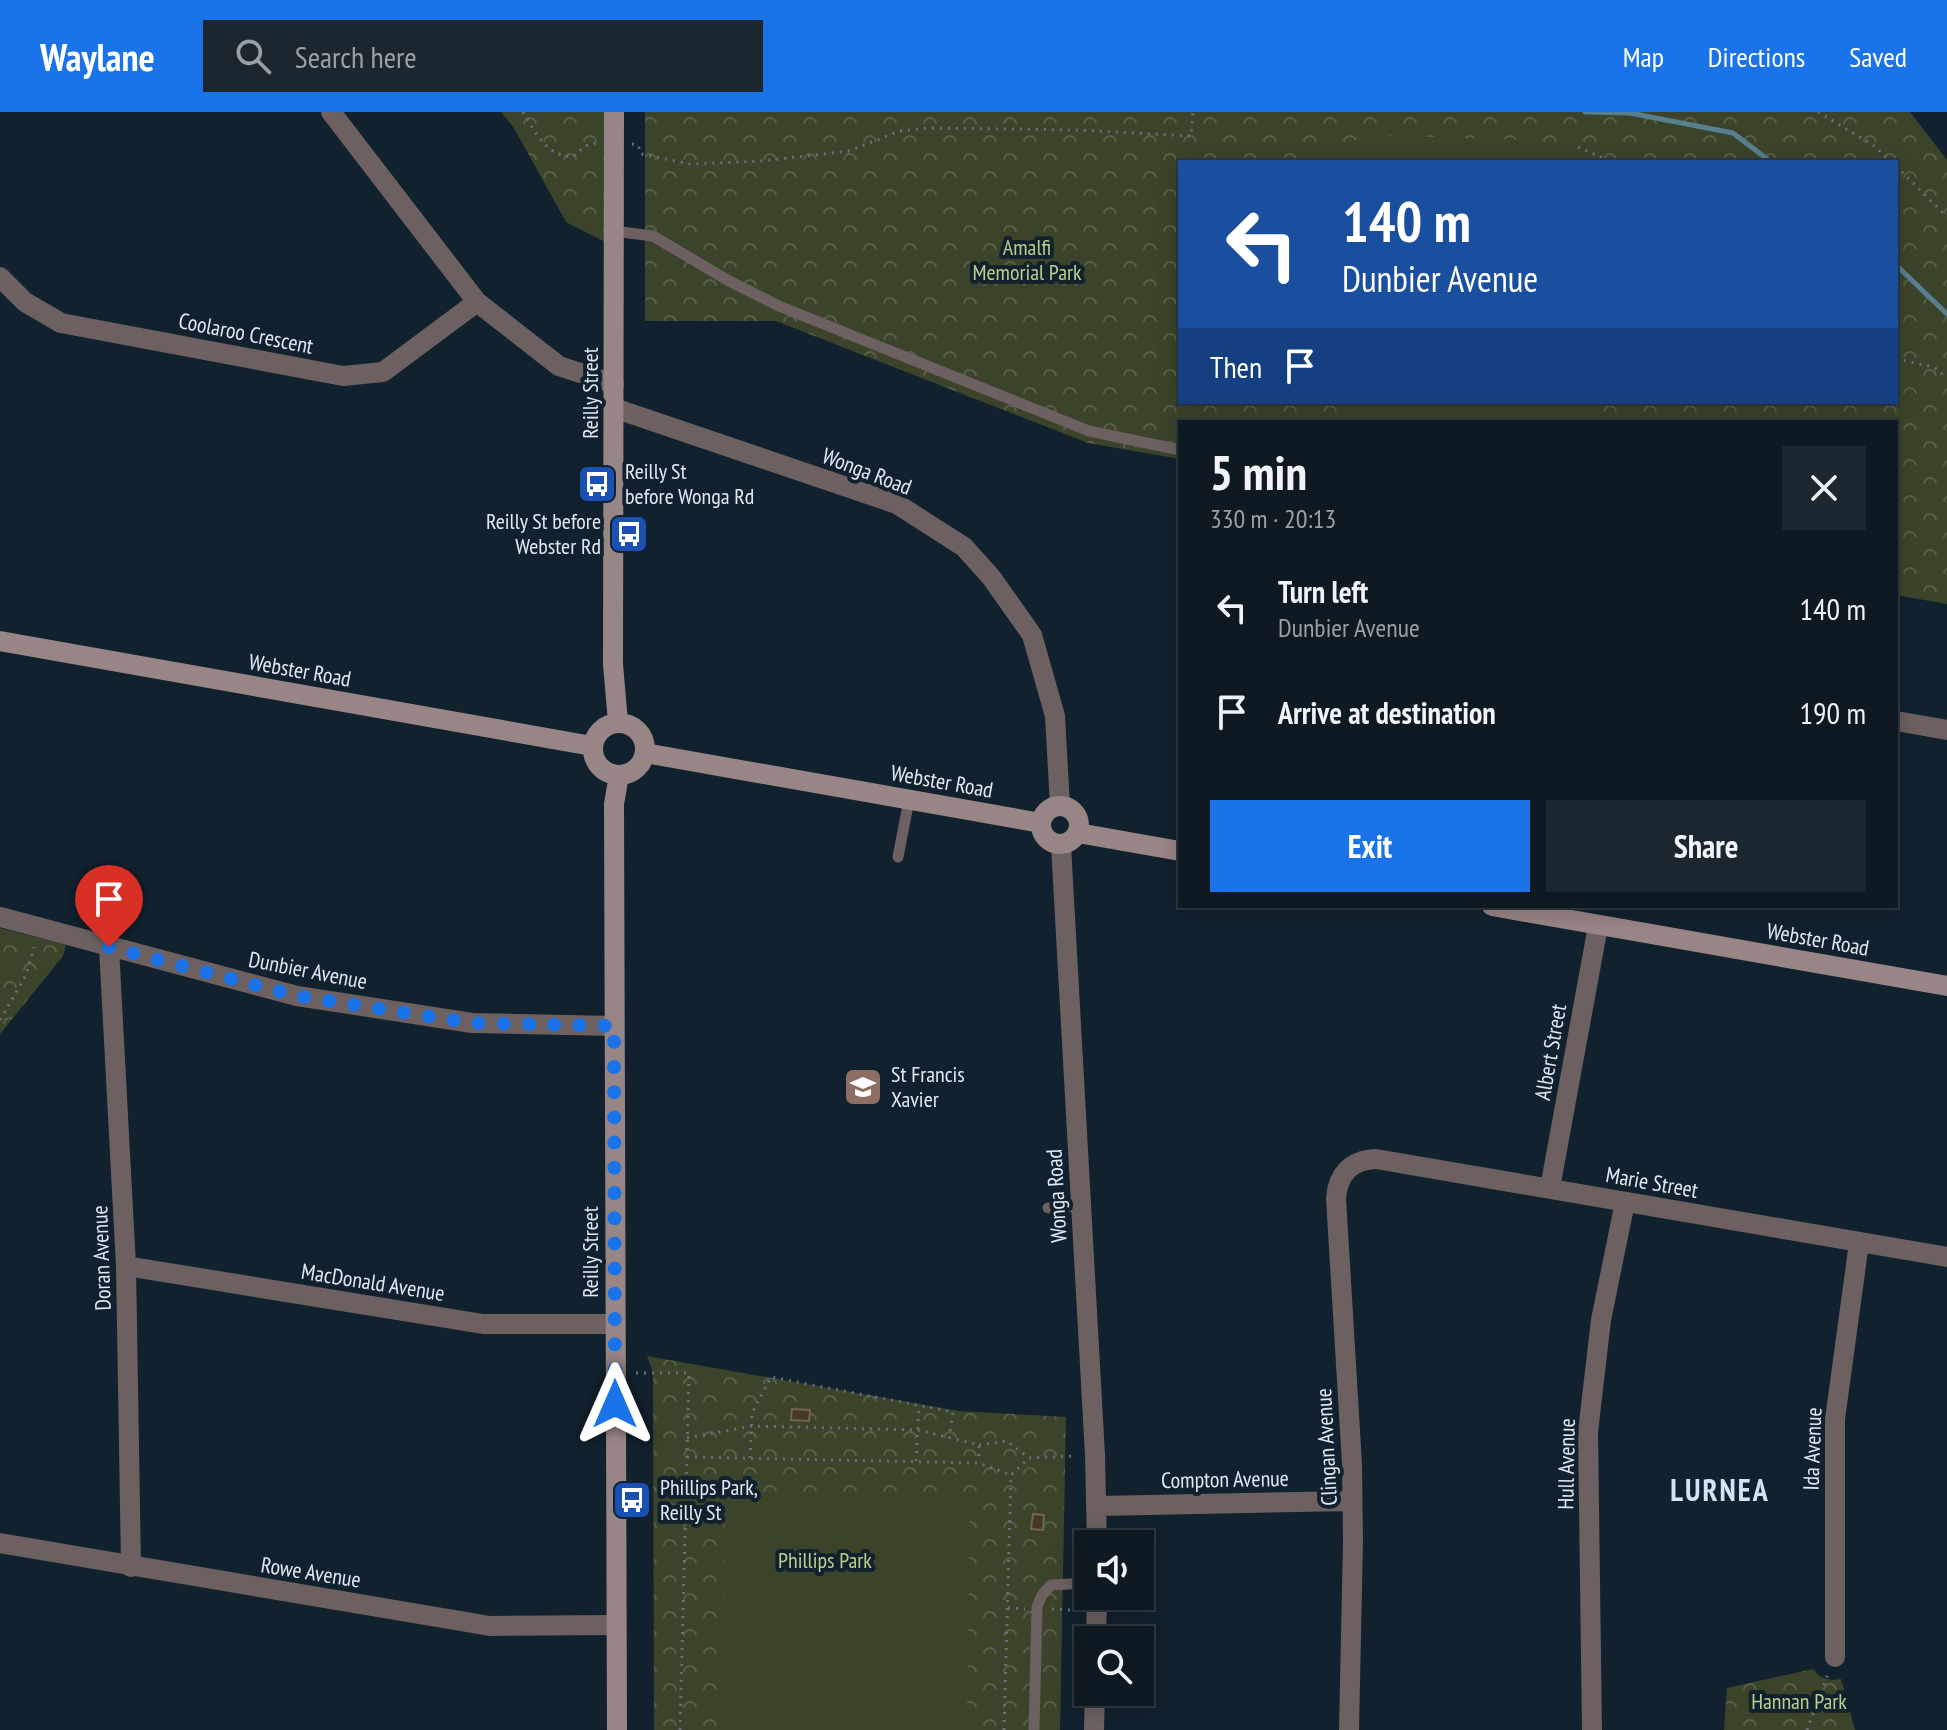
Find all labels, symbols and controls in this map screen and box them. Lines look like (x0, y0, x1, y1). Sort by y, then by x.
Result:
search box (203, 20, 763, 92)
text: Waylane (40, 32, 155, 81)
icon: search (231, 34, 275, 78)
text: Search here (295, 37, 417, 76)
text: Map (1623, 38, 1664, 75)
text: Directions (1708, 38, 1805, 75)
text: Saved (1849, 38, 1907, 75)
text: 140 m (1342, 185, 1471, 257)
icon: left (1210, 192, 1314, 296)
park label: Amalfi Memorial Park (972, 233, 1082, 286)
text: Dunbier Avenue (1342, 255, 1538, 302)
street label: Coolaroo Crescent (176, 306, 316, 360)
icon: arrive (1278, 344, 1322, 388)
street label: Reilly Street (576, 347, 604, 439)
text: Then (1210, 347, 1262, 386)
street label: Wonga Road (818, 441, 916, 501)
text: 5 min (1210, 441, 1307, 503)
button: close (1782, 446, 1866, 530)
place label: Reilly St before Wonga Rd (625, 457, 754, 510)
bus stop icon: Reilly St before Wonga Rd (576, 463, 618, 505)
text: 330 m · 20:13 (1210, 502, 1336, 535)
place label: Reilly St before Webster Rd (486, 507, 601, 560)
bus stop icon: Reilly St before Webster Rd (608, 513, 650, 555)
text: Turn left (1278, 572, 1368, 611)
icon: left (1210, 586, 1254, 630)
text: 140 m (1800, 589, 1866, 628)
text: Dunbier Avenue (1278, 611, 1420, 644)
street label: Webster Road (247, 647, 353, 693)
icon: arrive (1210, 690, 1254, 734)
text: Arrive at destination (1278, 693, 1496, 732)
text: 190 m (1800, 693, 1866, 732)
street label: Webster Road (889, 758, 995, 804)
button: Exit (1210, 800, 1530, 892)
button: Share (1546, 800, 1866, 892)
pin (75, 865, 143, 947)
icon: arrive (87, 877, 131, 921)
street label: Webster Road (1765, 916, 1871, 962)
street label: Dunbier Avenue (246, 945, 370, 995)
street label: Albert Street (1528, 1002, 1572, 1102)
place label: St Francis Xavier (891, 1060, 965, 1113)
school or university icon: St Francis Xavier (842, 1066, 884, 1108)
street label: Wonga Road (1040, 1149, 1072, 1243)
street label: Marie Street (1604, 1160, 1700, 1204)
street label: Doran Avenue (85, 1205, 117, 1311)
street label: Reilly Street (576, 1206, 604, 1298)
street label: MacDonald Avenue (299, 1257, 447, 1307)
position arrow (573, 1362, 657, 1446)
street label: Clingan Avenue (1309, 1388, 1343, 1506)
street label: Ida Avenue (1797, 1407, 1827, 1491)
street label: Hull Avenue (1551, 1418, 1581, 1510)
street label: Compton Avenue (1161, 1464, 1289, 1494)
district label: LURNEA (1670, 1470, 1770, 1509)
place label: Phillips Park, Reilly St (660, 1473, 758, 1526)
bus stop icon: Phillips Park, Reilly St (611, 1479, 653, 1521)
map controls (1074, 1530, 1154, 1706)
button: sound (1074, 1530, 1154, 1610)
park label: Phillips Park (778, 1546, 872, 1574)
street label: Rowe Avenue (259, 1550, 363, 1594)
button: search (1074, 1626, 1154, 1706)
park label: Hannan Park (1751, 1687, 1847, 1715)

